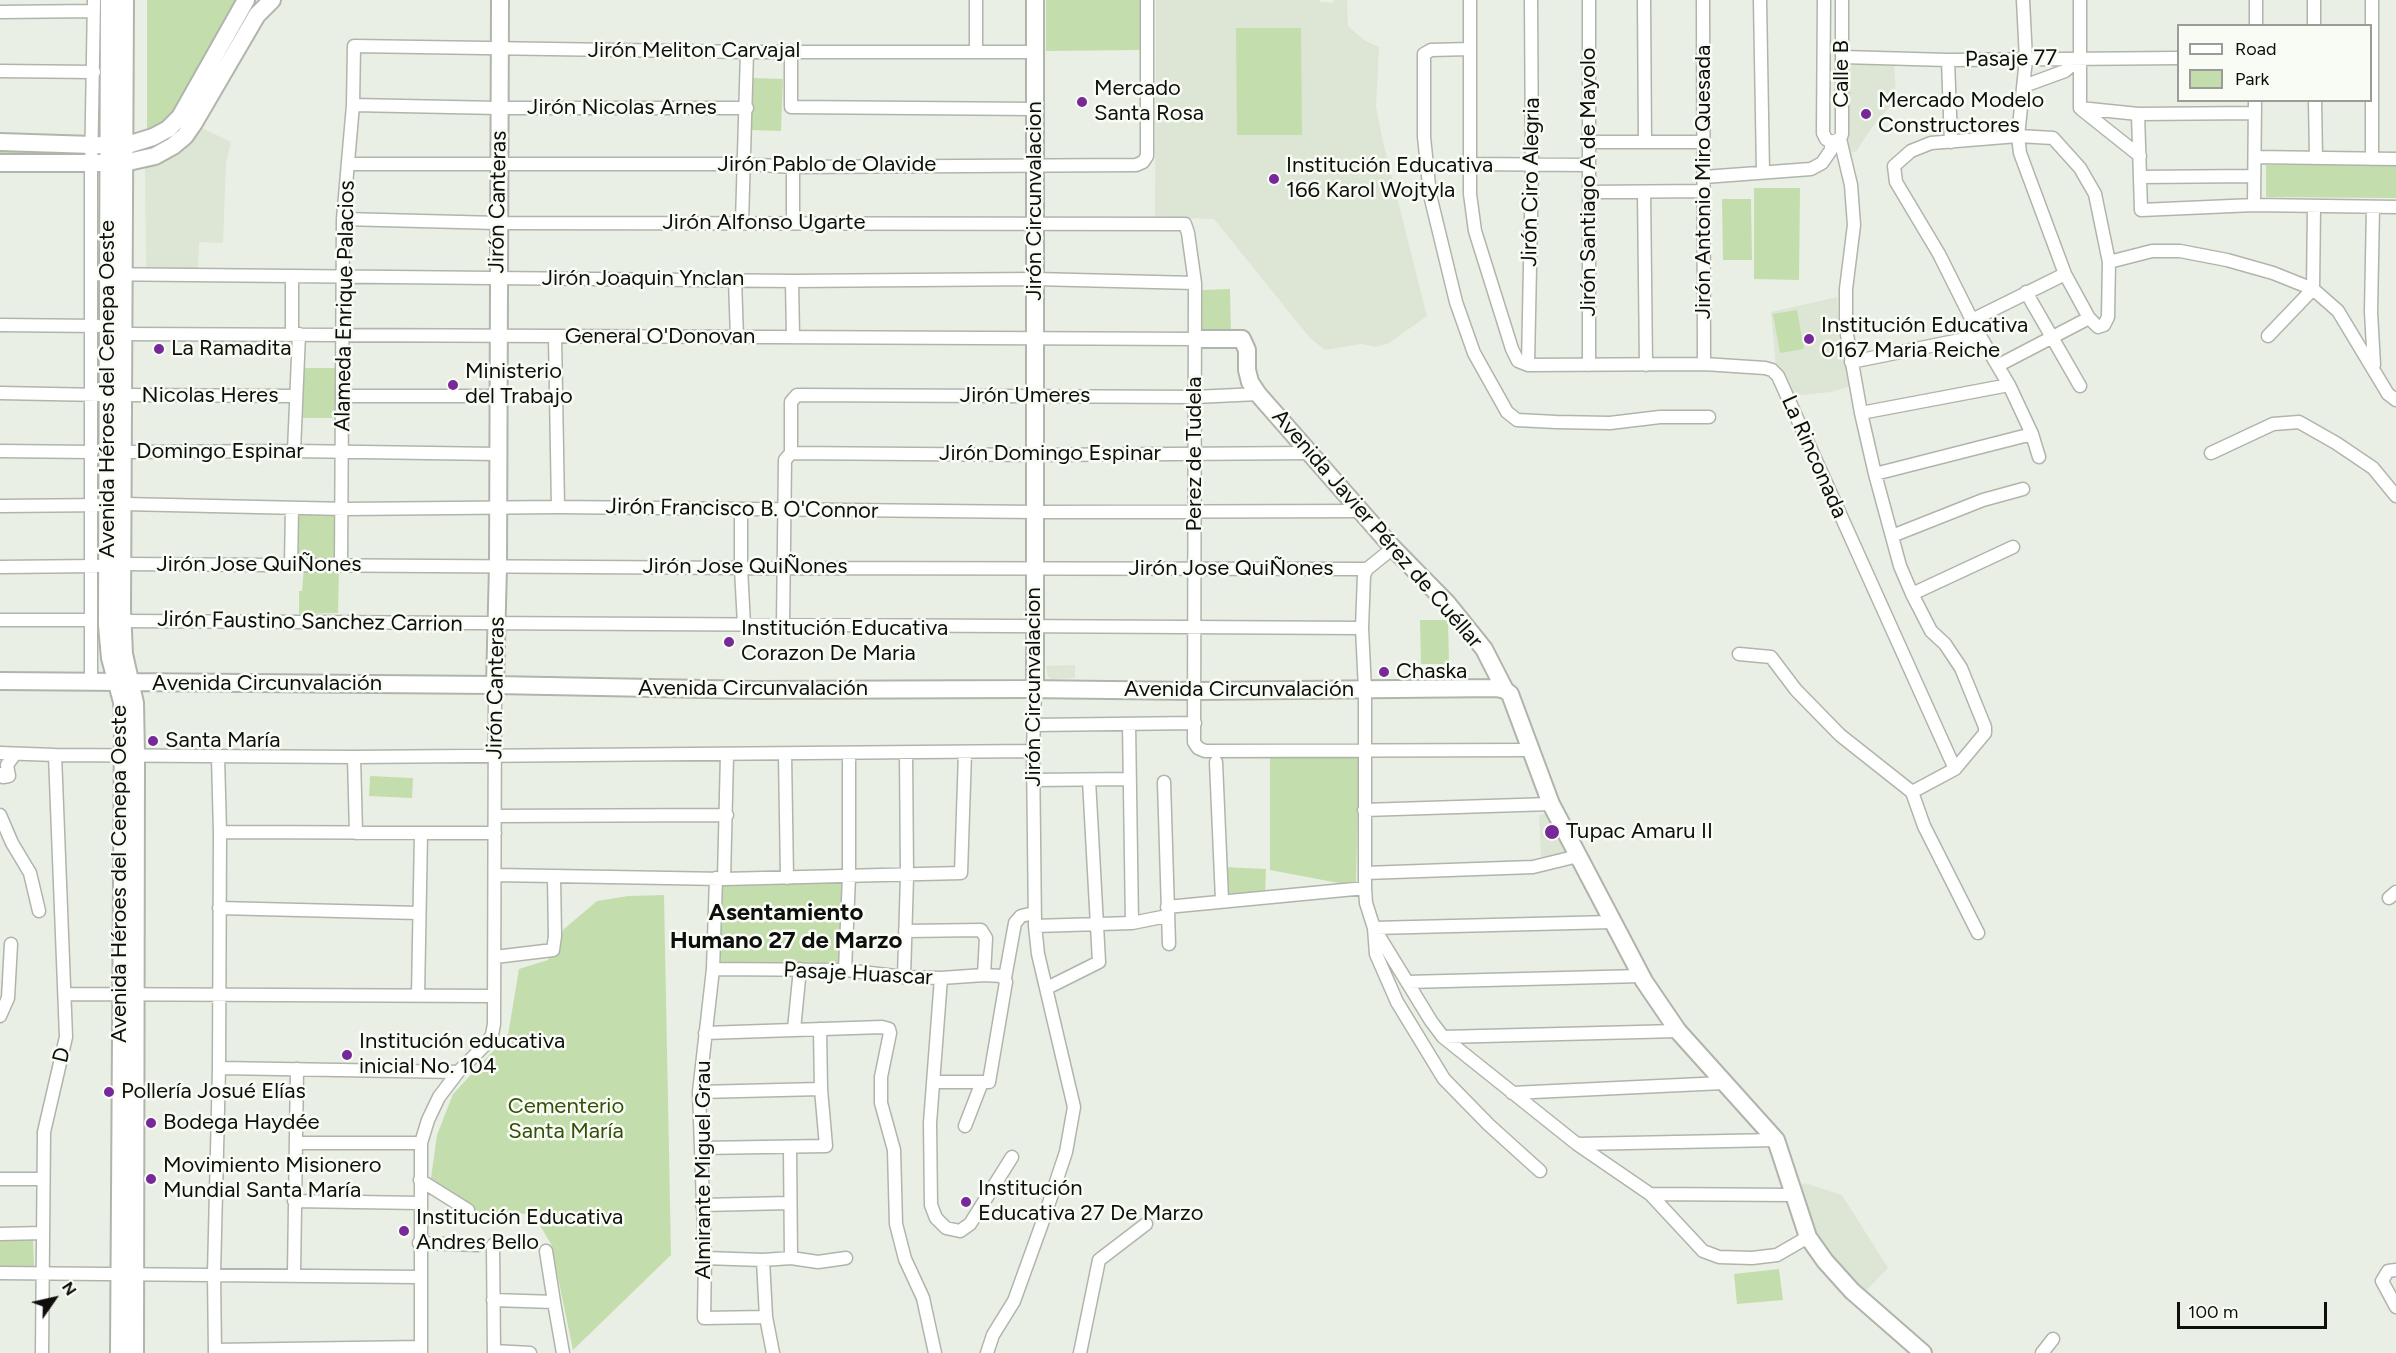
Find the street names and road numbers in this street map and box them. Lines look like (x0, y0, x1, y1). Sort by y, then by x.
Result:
street label: Jirón Meliton Carvajal (588, 38, 800, 64)
street label: Calle B (1829, 40, 1855, 108)
street label: Jirón Antonio Miro Quesada (1691, 45, 1717, 319)
street label: Pasaje 77 (1965, 45, 2057, 73)
street label: Jirón Santiago A de Mayolo (1576, 47, 1602, 317)
street label: Jirón Nicolas Arnes (527, 95, 717, 121)
street label: Jirón Ciro Alegria (1516, 97, 1546, 267)
street label: Jirón Circunvalacion (1022, 101, 1048, 301)
street label: Jirón Canteras (484, 130, 512, 274)
street label: Jirón Pablo de Olavide (718, 152, 936, 178)
street label: Alameda Enrique Palacios (330, 180, 360, 432)
street label: Jirón Alfonso Ugarte (663, 210, 865, 236)
street label: Avenida Héroes del Cenepa Oeste (95, 220, 121, 558)
street label: Jirón Joaquin Ynclan (542, 266, 744, 292)
street label: General O'Donovan (565, 324, 755, 350)
street label: Perez de Tudela (1182, 377, 1208, 531)
street label: Nicolas Heres (142, 383, 278, 409)
street label: Jirón Umeres (960, 383, 1090, 409)
street label: La Rinconada (1775, 392, 1853, 522)
street label: Avenida Javier Pérez de Cuéllar (1266, 404, 1488, 654)
street label: Domingo Espinar (136, 439, 304, 465)
street label: Jirón Domingo Espinar (939, 441, 1161, 467)
street label: Jirón Francisco B. O'Connor (605, 493, 879, 525)
street label: Jirón Jose QuiÑones (157, 552, 361, 578)
street label: Jirón Jose QuiÑones (643, 554, 847, 580)
street label: Jirón Jose QuiÑones (1129, 556, 1333, 582)
street label: Jirón Circunvalacion (1021, 587, 1047, 787)
street label: Jirón Faustino Sanchez Carrion (157, 606, 463, 638)
street label: Jirón Canteras (482, 616, 510, 760)
street label: Avenida Circunvalación (152, 671, 382, 697)
street label: Avenida Circunvalación (638, 676, 868, 702)
street label: Avenida Circunvalación (1124, 677, 1354, 703)
street label: Avenida Héroes del Cenepa Oeste (107, 705, 133, 1043)
street label: Pasaje Huascar (783, 957, 933, 991)
street label: D (47, 1044, 77, 1066)
street label: Almirante Miguel Grau (691, 1060, 717, 1280)

